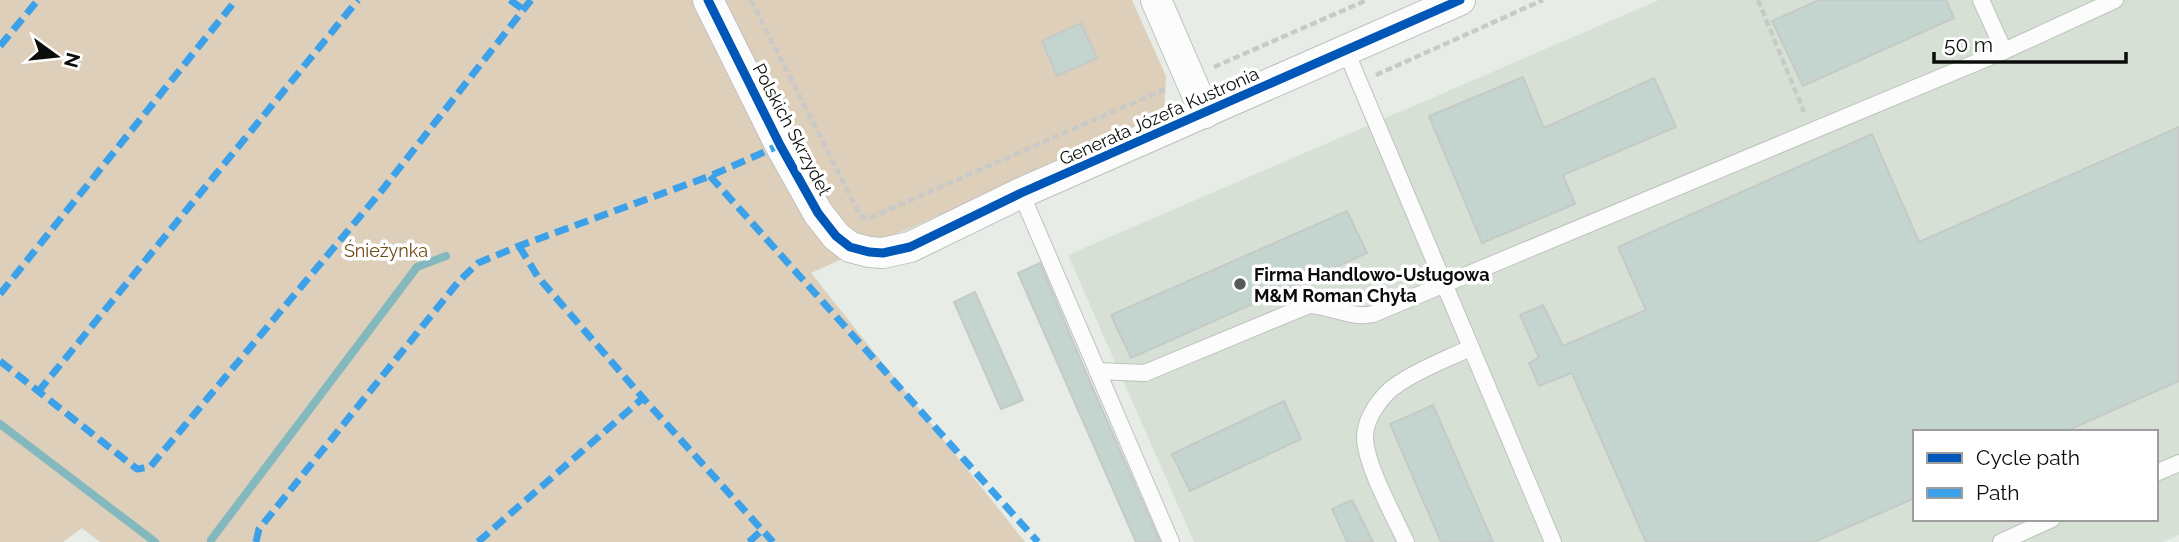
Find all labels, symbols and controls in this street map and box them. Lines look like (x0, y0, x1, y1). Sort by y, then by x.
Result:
north arrow (21, 21, 91, 91)
scale bar (1934, 21, 2126, 65)
text: 50 m (1944, 32, 1993, 57)
text: N (60, 51, 85, 70)
street label: Polskich Skrzydeł (748, 60, 836, 199)
street label: Generała Józefa Kustronia (1056, 63, 1262, 169)
park label: Śnieżynka (344, 239, 428, 261)
place label: Firma Handlowo-Usługowa M&M Roman Chyła (1254, 264, 1490, 306)
marker: Firma Handlowo-Usługowa M&M Roman Chyła (1232, 276, 1248, 292)
legend (1913, 430, 2158, 521)
text: Cycle path (1976, 445, 2080, 470)
text: Path (1976, 480, 2020, 505)

